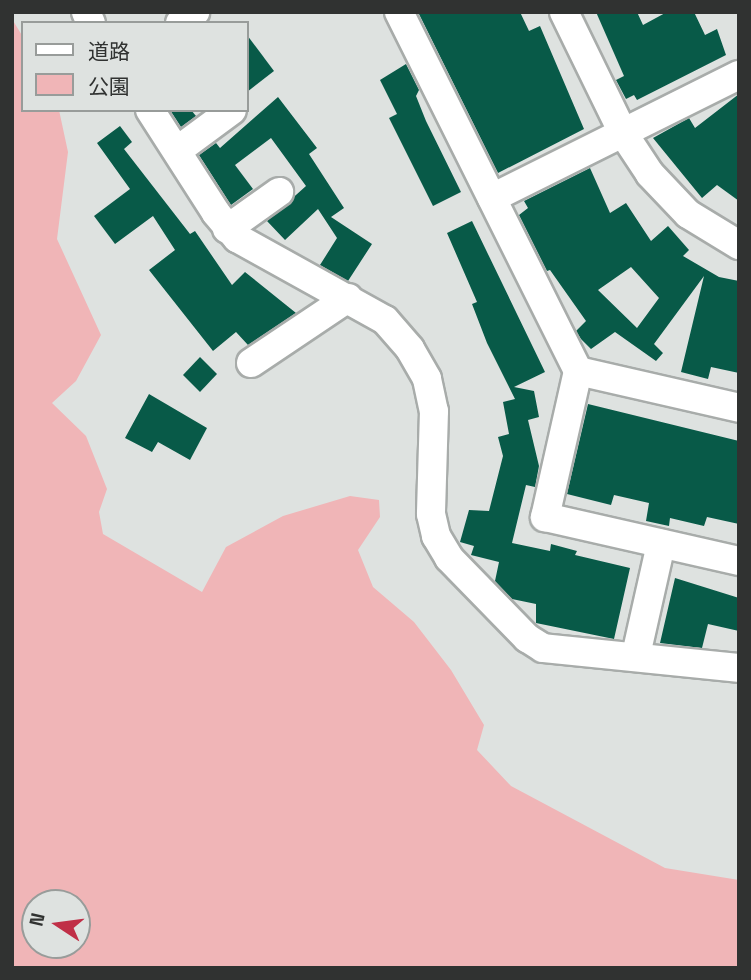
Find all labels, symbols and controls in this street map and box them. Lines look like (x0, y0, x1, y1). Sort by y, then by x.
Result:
legend (21, 21, 248, 112)
text: 道路 (88, 38, 130, 65)
text: 公園 (88, 73, 130, 100)
north arrow (21, 889, 91, 959)
text: N (23, 911, 51, 929)

